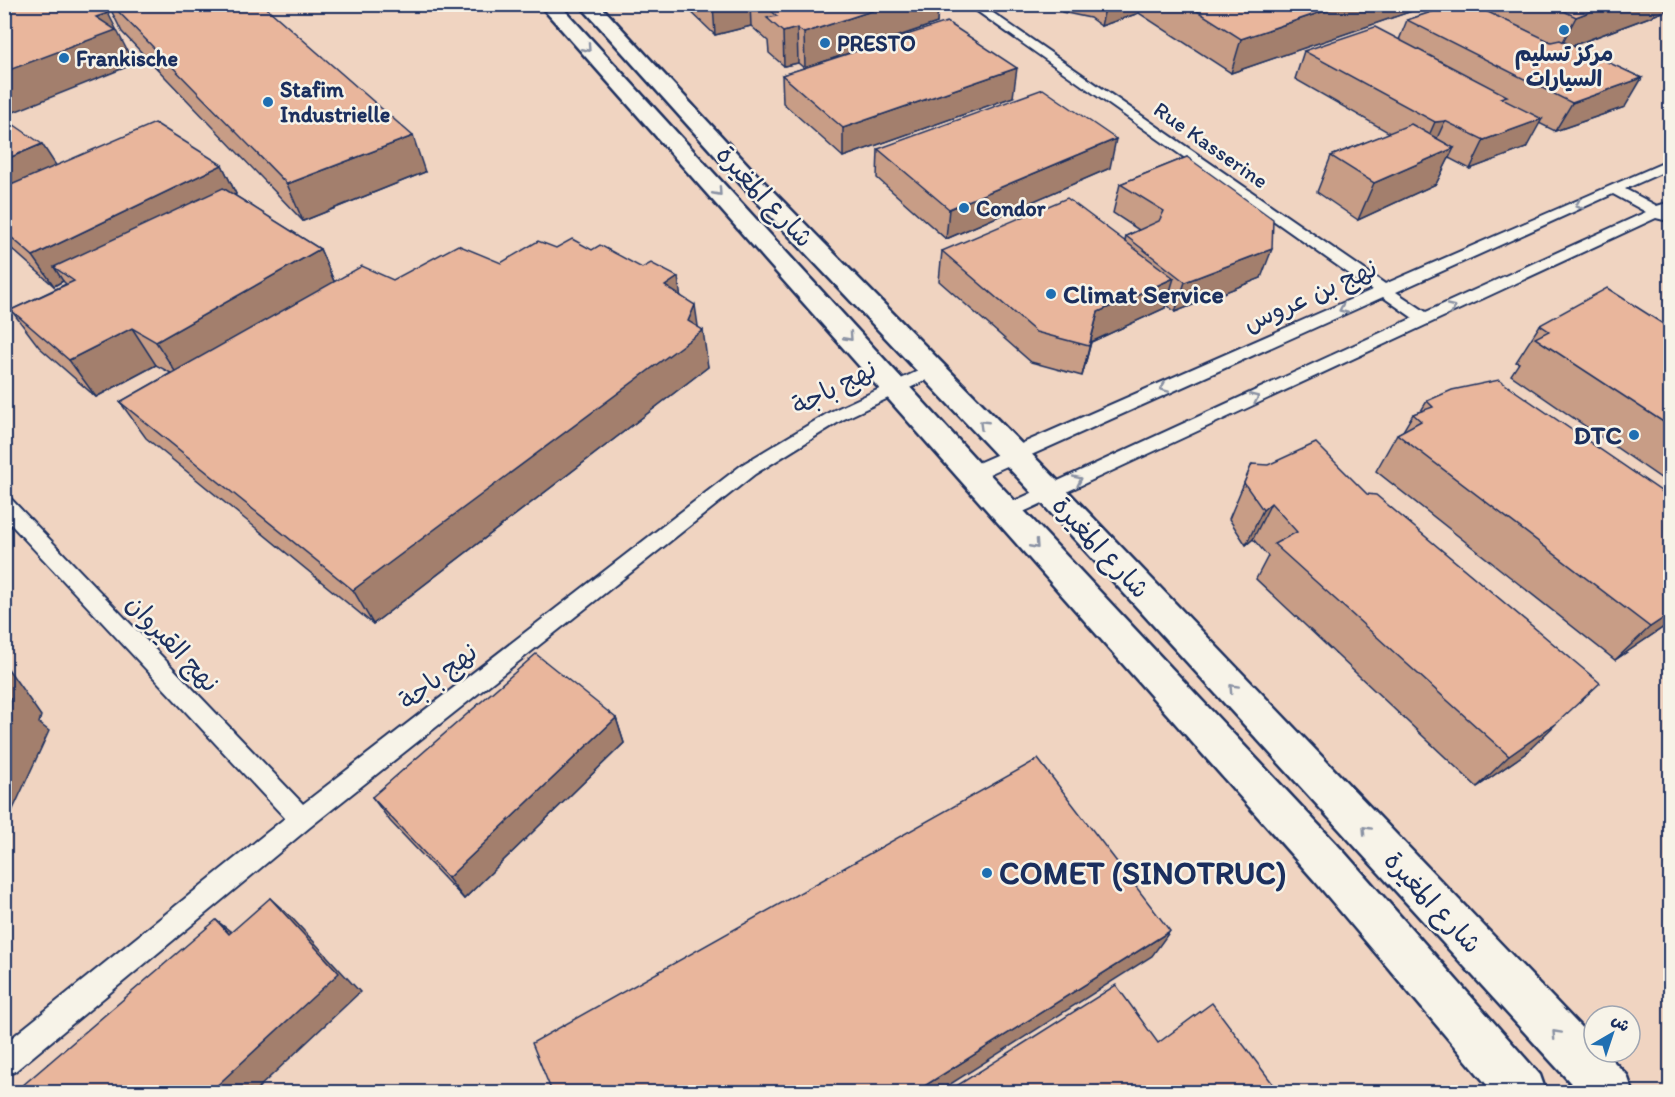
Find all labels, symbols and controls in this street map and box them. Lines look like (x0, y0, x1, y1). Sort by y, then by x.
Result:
marker: مركز تسليم السيارات (1557, 23, 1571, 37)
place label: PRESTO (837, 30, 916, 57)
marker: PRESTO (818, 36, 832, 50)
place label: مركز تسليم السيارات (1515, 40, 1613, 92)
one-way arrow (580, 41, 591, 52)
place label: Frankische (76, 45, 179, 72)
marker: Frankische (57, 51, 71, 65)
place label: Stafim Industrielle (280, 76, 390, 128)
marker: Stafim Industrielle (261, 95, 275, 109)
street label: Rue Kasserine (1149, 96, 1273, 194)
street label: شارع المغيرة (708, 138, 820, 255)
one-way arrow (711, 186, 722, 196)
place label: Condor (976, 195, 1047, 222)
one-way arrow (1574, 197, 1585, 209)
marker: Condor (957, 201, 971, 215)
street label: نهج بن عروس (1238, 251, 1383, 341)
place label: Climat Service (1063, 278, 1224, 310)
marker: Climat Service (1044, 287, 1058, 301)
one-way arrow (1338, 302, 1349, 314)
one-way arrow (1445, 304, 1456, 316)
one-way arrow (841, 330, 852, 341)
street label: نهج باجة (786, 352, 883, 424)
one-way arrow (1160, 381, 1171, 393)
one-way arrow (1249, 394, 1260, 406)
place label: DTC (1573, 419, 1622, 451)
one-way arrow (980, 421, 991, 432)
marker: DTC (1627, 428, 1641, 442)
one-way arrow (1072, 475, 1083, 487)
street label: شارع المغيرة (1044, 489, 1156, 606)
one-way arrow (1028, 538, 1039, 548)
street label: نهج القيروان (118, 587, 226, 700)
street label: نهج باجة (392, 635, 485, 718)
one-way arrow (1229, 684, 1240, 695)
one-way arrow (1362, 827, 1373, 837)
street label: شارع المغيرة (1376, 844, 1488, 961)
place label: COMET (SINOTRUC) (999, 854, 1286, 892)
marker: COMET (SINOTRUC) (980, 866, 994, 880)
north arrow (1582, 1004, 1642, 1064)
text: ش (1608, 1010, 1634, 1036)
one-way arrow (1552, 1031, 1563, 1041)

